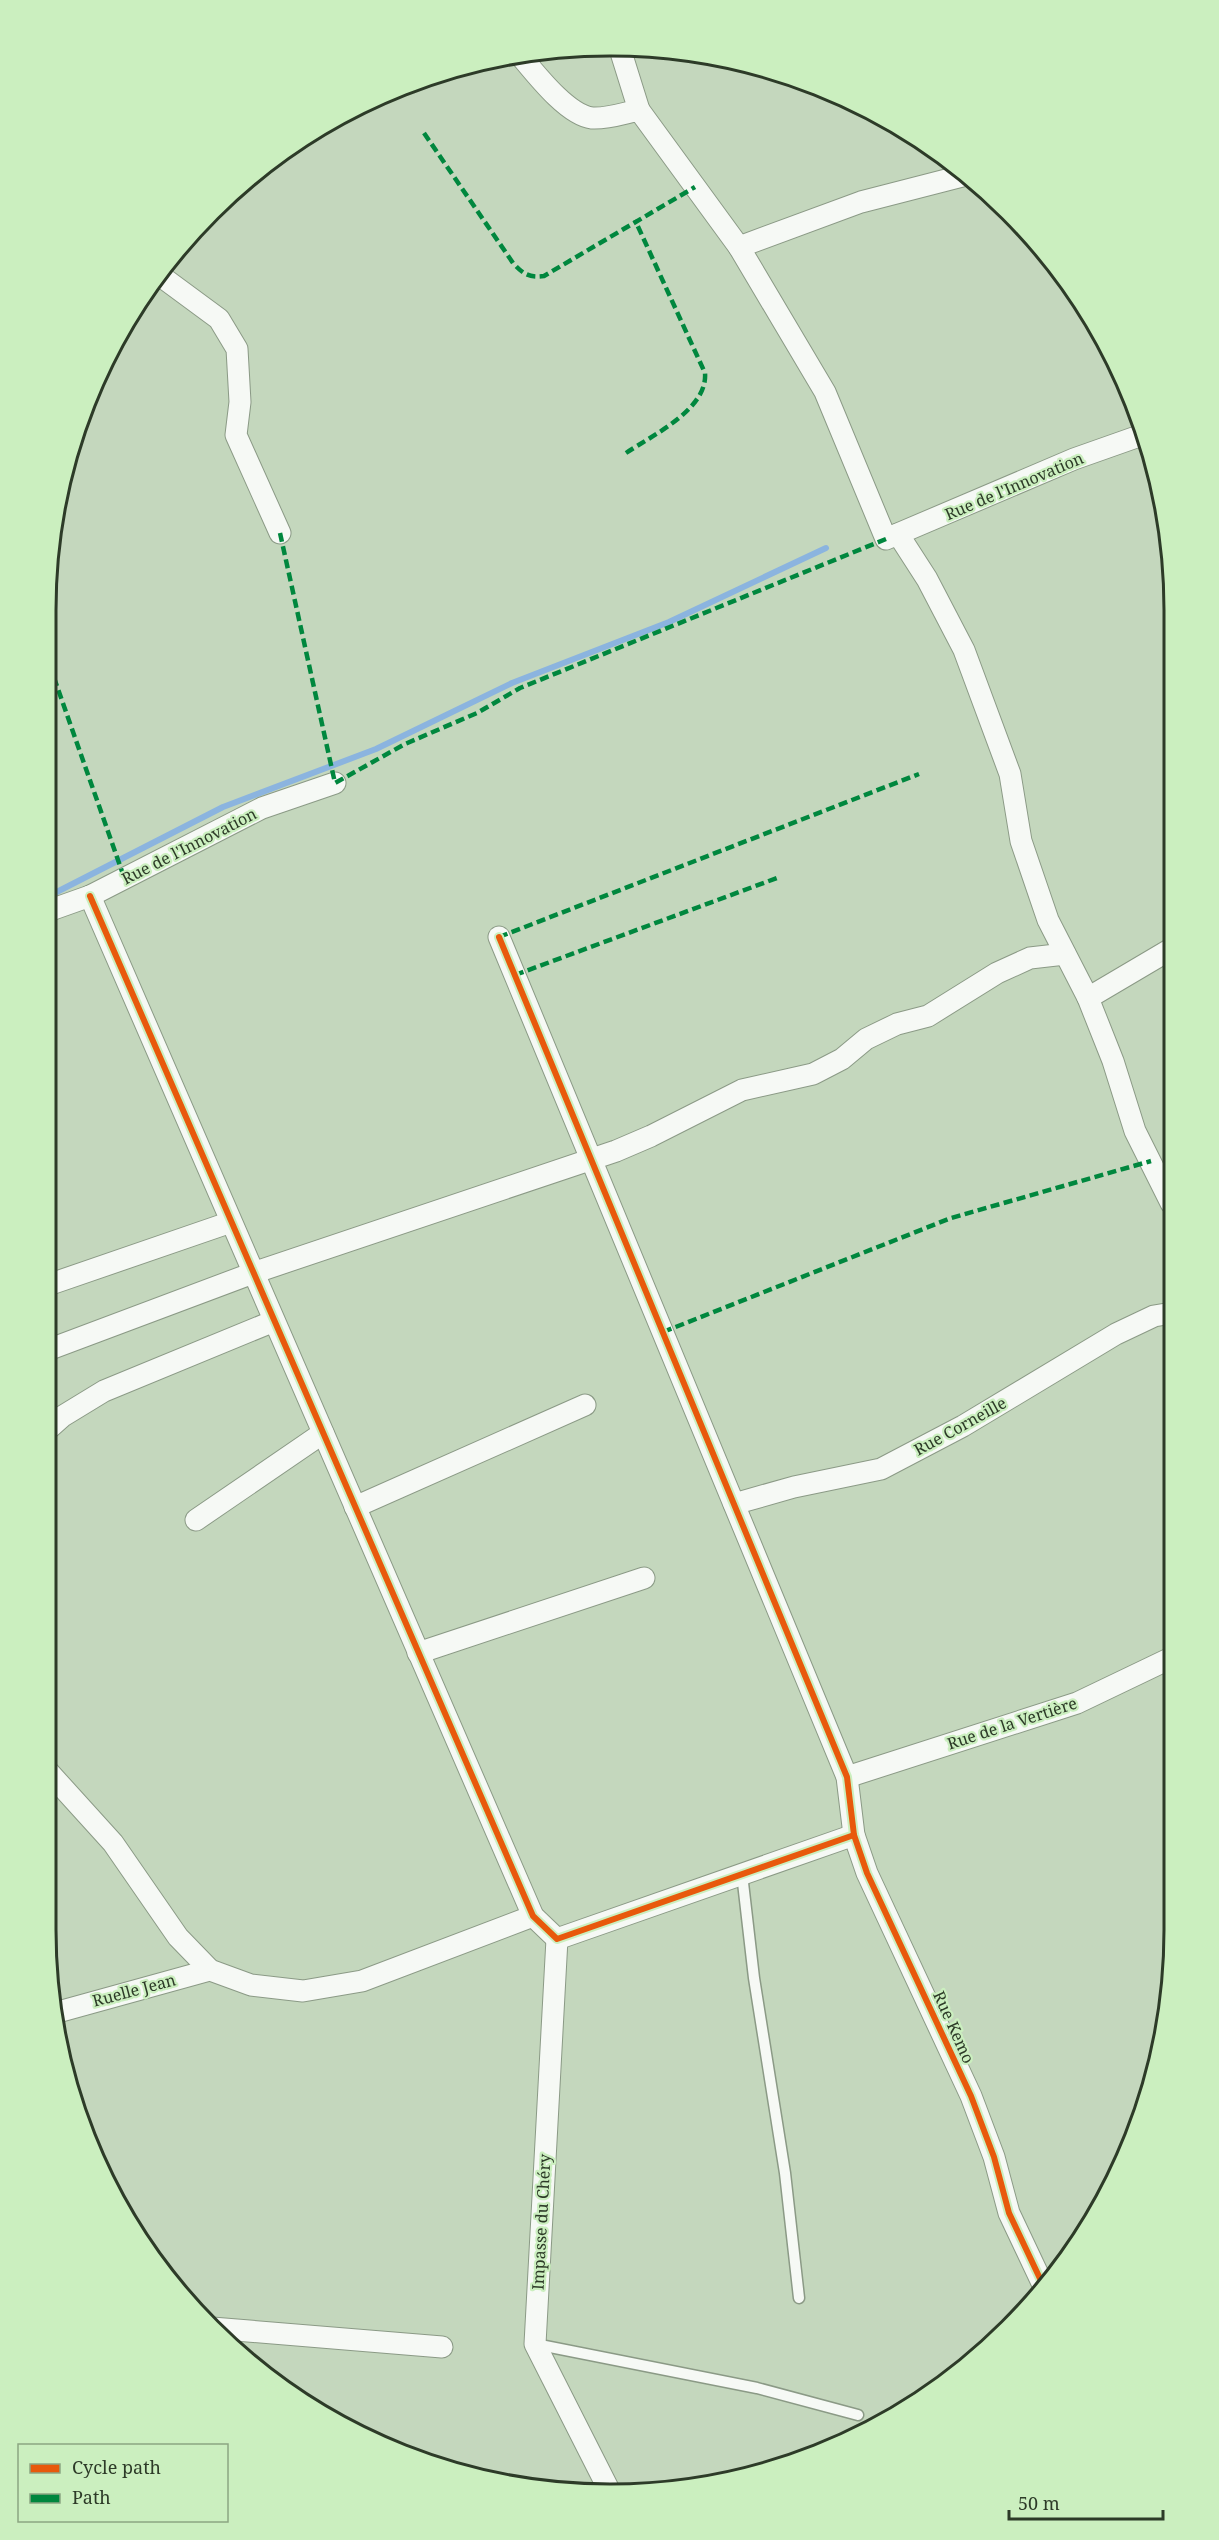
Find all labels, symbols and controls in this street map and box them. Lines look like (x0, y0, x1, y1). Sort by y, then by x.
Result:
street label: Rue de l'Innovation (941, 447, 1087, 525)
street label: Rue de l'Innovation (118, 802, 260, 890)
street label: Rue Corneille (910, 1392, 1010, 1460)
street label: Rue de la Vertière (944, 1692, 1080, 1754)
street label: Ruelle Jean (90, 1968, 178, 2012)
street label: Rue Kemo (928, 1987, 980, 2067)
street label: Impasse du Chéry (526, 2152, 556, 2291)
legend (18, 2444, 228, 2522)
text: Cycle path (72, 2455, 161, 2479)
scale bar (1009, 2483, 1164, 2521)
text: Path (72, 2485, 111, 2509)
text: 50 m (1018, 2491, 1060, 2515)

